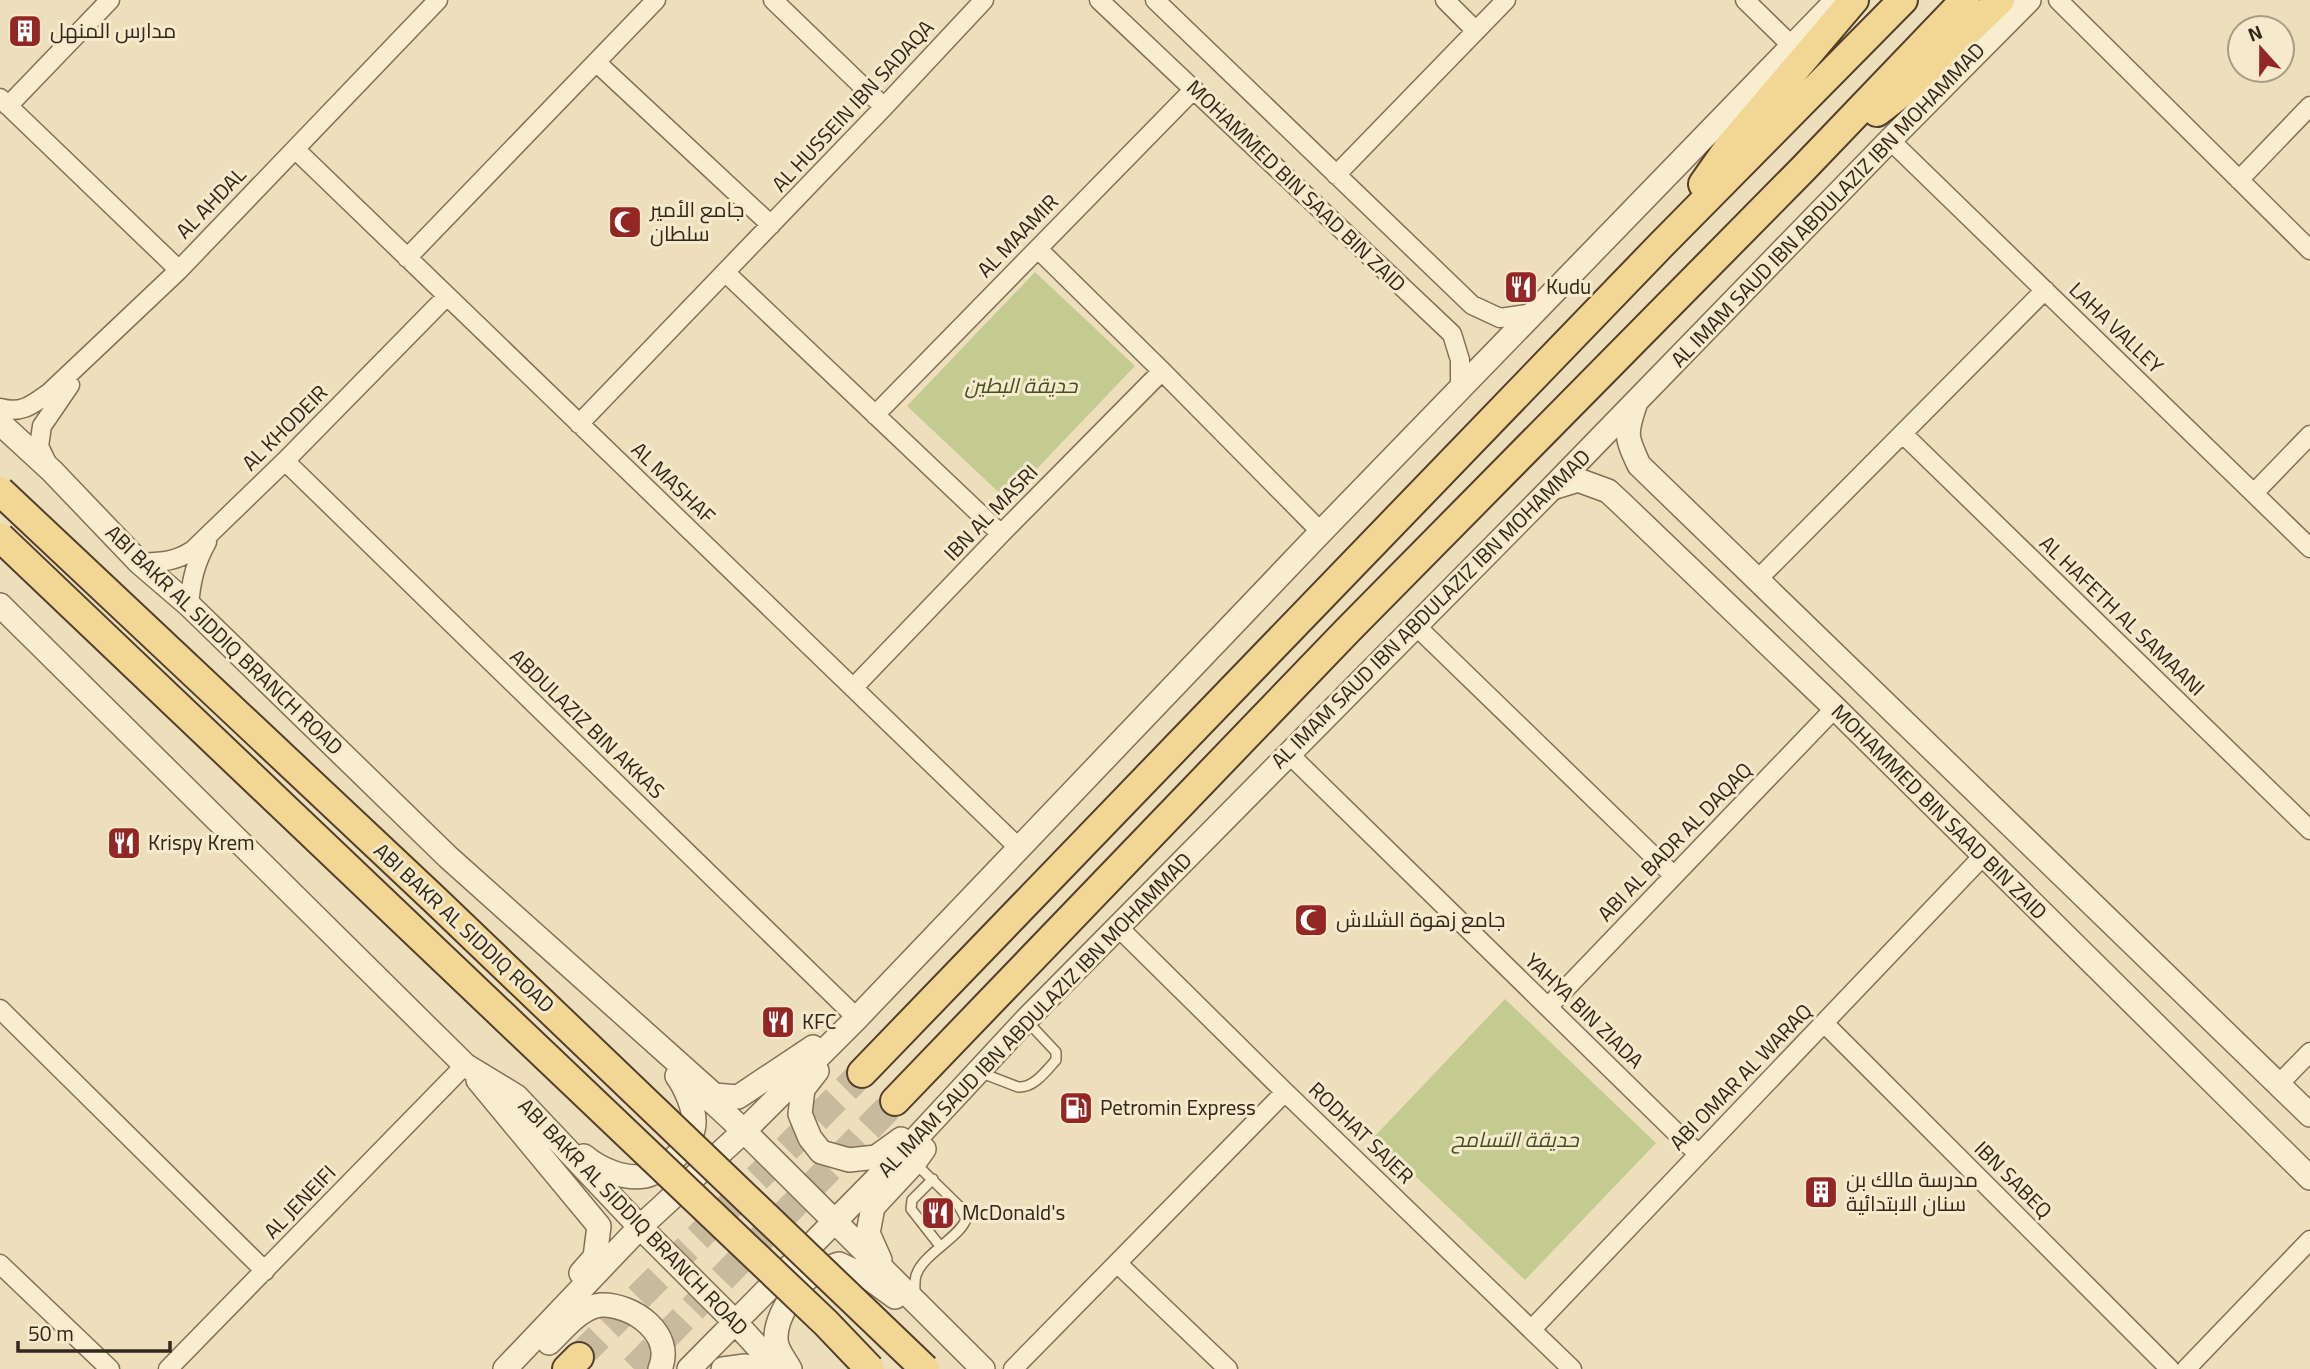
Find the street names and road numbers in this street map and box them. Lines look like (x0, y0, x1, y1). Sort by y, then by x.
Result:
street label: AL HUSSEIN IBN SADAQA (761, 10, 944, 201)
street label: AL IMAM SAUD IBN ABDULAZIZ IBN MOHAMMAD (1660, 33, 1995, 377)
street label: MOHAMMED BIN SAAD BIN ZAID (1177, 69, 1416, 302)
street label: AL AHDAL (166, 157, 256, 248)
street label: AL MAAMIR (967, 184, 1068, 287)
street label: LAHA VALLEY (2059, 272, 2174, 384)
street label: AL KHODEIR (232, 375, 337, 480)
street label: AL MASHAF (622, 432, 725, 534)
street label: AL IMAM SAUD IBN ABDULAZIZ IBN MOHAMMAD (1261, 439, 1600, 778)
street label: IBN AL MASRI (934, 455, 1048, 571)
street label: ABI BAKR AL SIDDIQ BRANCH ROAD (96, 515, 353, 765)
street label: AL HAFETH AL SAMAANI (2030, 525, 2215, 706)
street label: ABDULAZIZ BIN AKKAS (500, 639, 674, 809)
street label: MOHAMMED BIN SAAD BIN ZAID (1822, 694, 2057, 929)
street label: ABI AL BADR AL DAQAQ (1587, 752, 1762, 931)
street label: ABI BAKR AL SIDDIQ ROAD (364, 833, 564, 1023)
street label: AL IMAM SAUD IBN ABDULAZIZ IBN MOHAMMAD (867, 843, 1202, 1187)
street label: YAHYA BIN ZIADA (1515, 943, 1654, 1079)
street label: ABI OMAR AL WARAQ (1659, 994, 1822, 1160)
street label: RODHAT SAJER (1299, 1071, 1424, 1194)
street label: ABI BAKR AL SIDDIQ BRANCH ROAD (508, 1088, 758, 1345)
street label: IBN SABEQ (1965, 1131, 2062, 1228)
street label: AL JENEIFI (254, 1155, 346, 1248)

